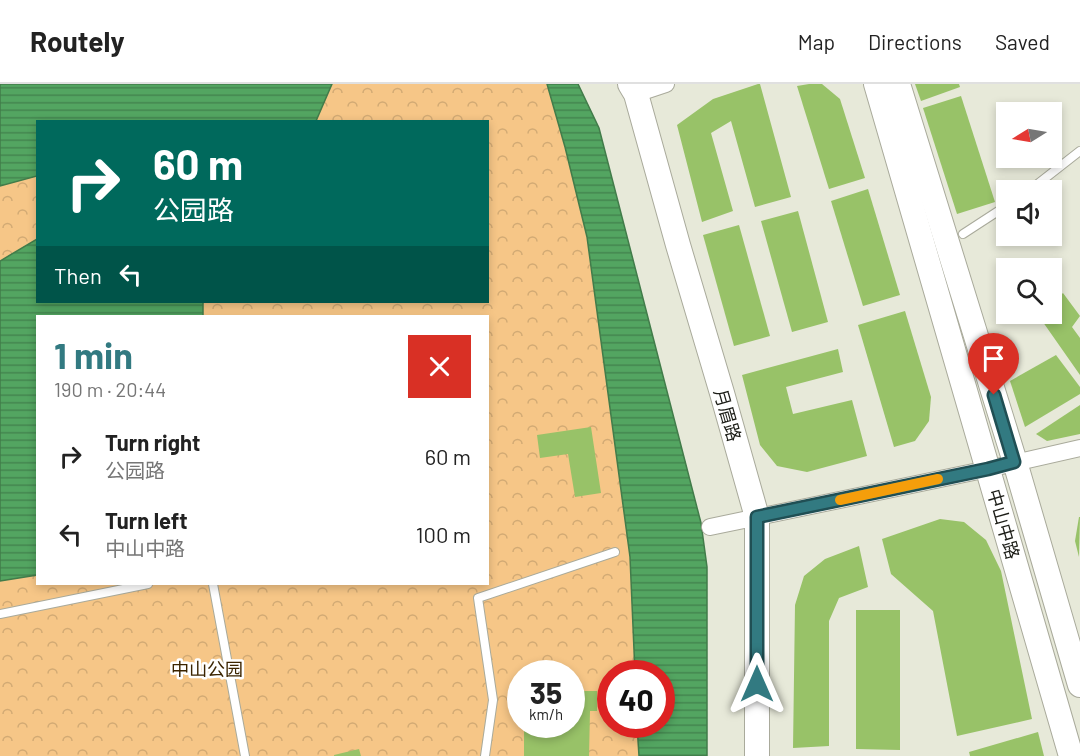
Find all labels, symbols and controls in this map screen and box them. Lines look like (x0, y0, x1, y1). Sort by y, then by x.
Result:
text: Routely (30, 24, 125, 58)
text: Map (798, 29, 835, 54)
text: Directions (868, 29, 962, 54)
text: Saved (995, 29, 1050, 54)
north arrow (996, 102, 1062, 168)
map controls (996, 102, 1062, 324)
text: 60 m (153, 138, 243, 188)
icon: right (54, 144, 132, 222)
button: sound (996, 180, 1062, 246)
text: 公园路 (153, 193, 234, 225)
icon: left (114, 258, 147, 291)
button: search (996, 258, 1062, 324)
text: Then (54, 262, 102, 288)
text: 1 min (54, 333, 133, 376)
pin (968, 333, 1019, 395)
button: close (408, 335, 471, 398)
icon: arrive (977, 342, 1010, 375)
text: 190 m · 20:44 (54, 377, 166, 401)
street label: 月眉路 (710, 386, 746, 444)
text: Turn right (105, 429, 200, 455)
icon: right (54, 440, 87, 473)
text: 60 m (425, 443, 471, 469)
text: 公园路 (105, 458, 165, 482)
street label: 中山中路 (984, 486, 1024, 562)
text: Turn left (105, 507, 188, 533)
icon: left (54, 518, 87, 551)
text: 100 m (416, 521, 471, 547)
text: 中山中路 (105, 536, 185, 560)
position arrow (725, 652, 789, 716)
park label: 中山公园 (171, 658, 243, 680)
speed limit sign: 40 (597, 660, 675, 738)
text: 35 (530, 674, 562, 710)
text: km/h (529, 705, 563, 723)

